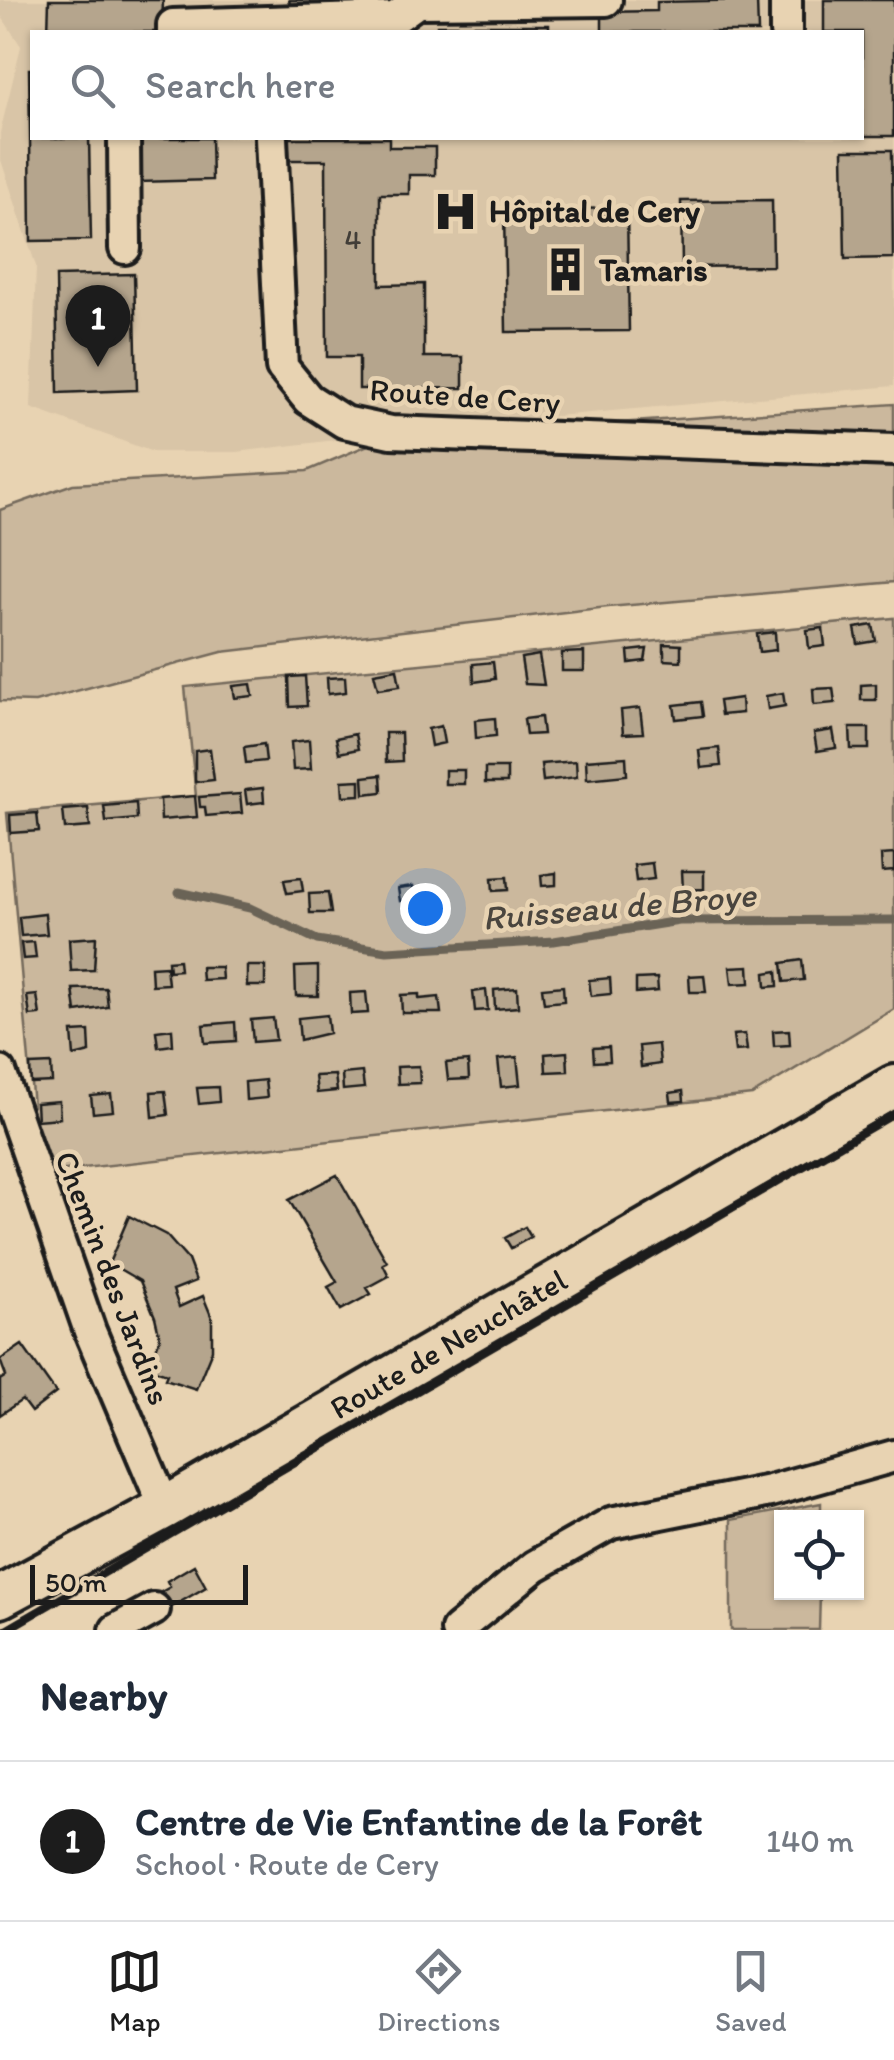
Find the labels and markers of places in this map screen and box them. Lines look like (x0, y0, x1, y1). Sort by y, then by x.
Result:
hospital icon: Hôpital de Cery (432, 187, 480, 235)
place label: Hôpital de Cery (489, 192, 701, 230)
building icon: Tamaris (542, 246, 590, 294)
place label: Tamaris (598, 251, 708, 289)
pin: 1 (66, 284, 130, 367)

